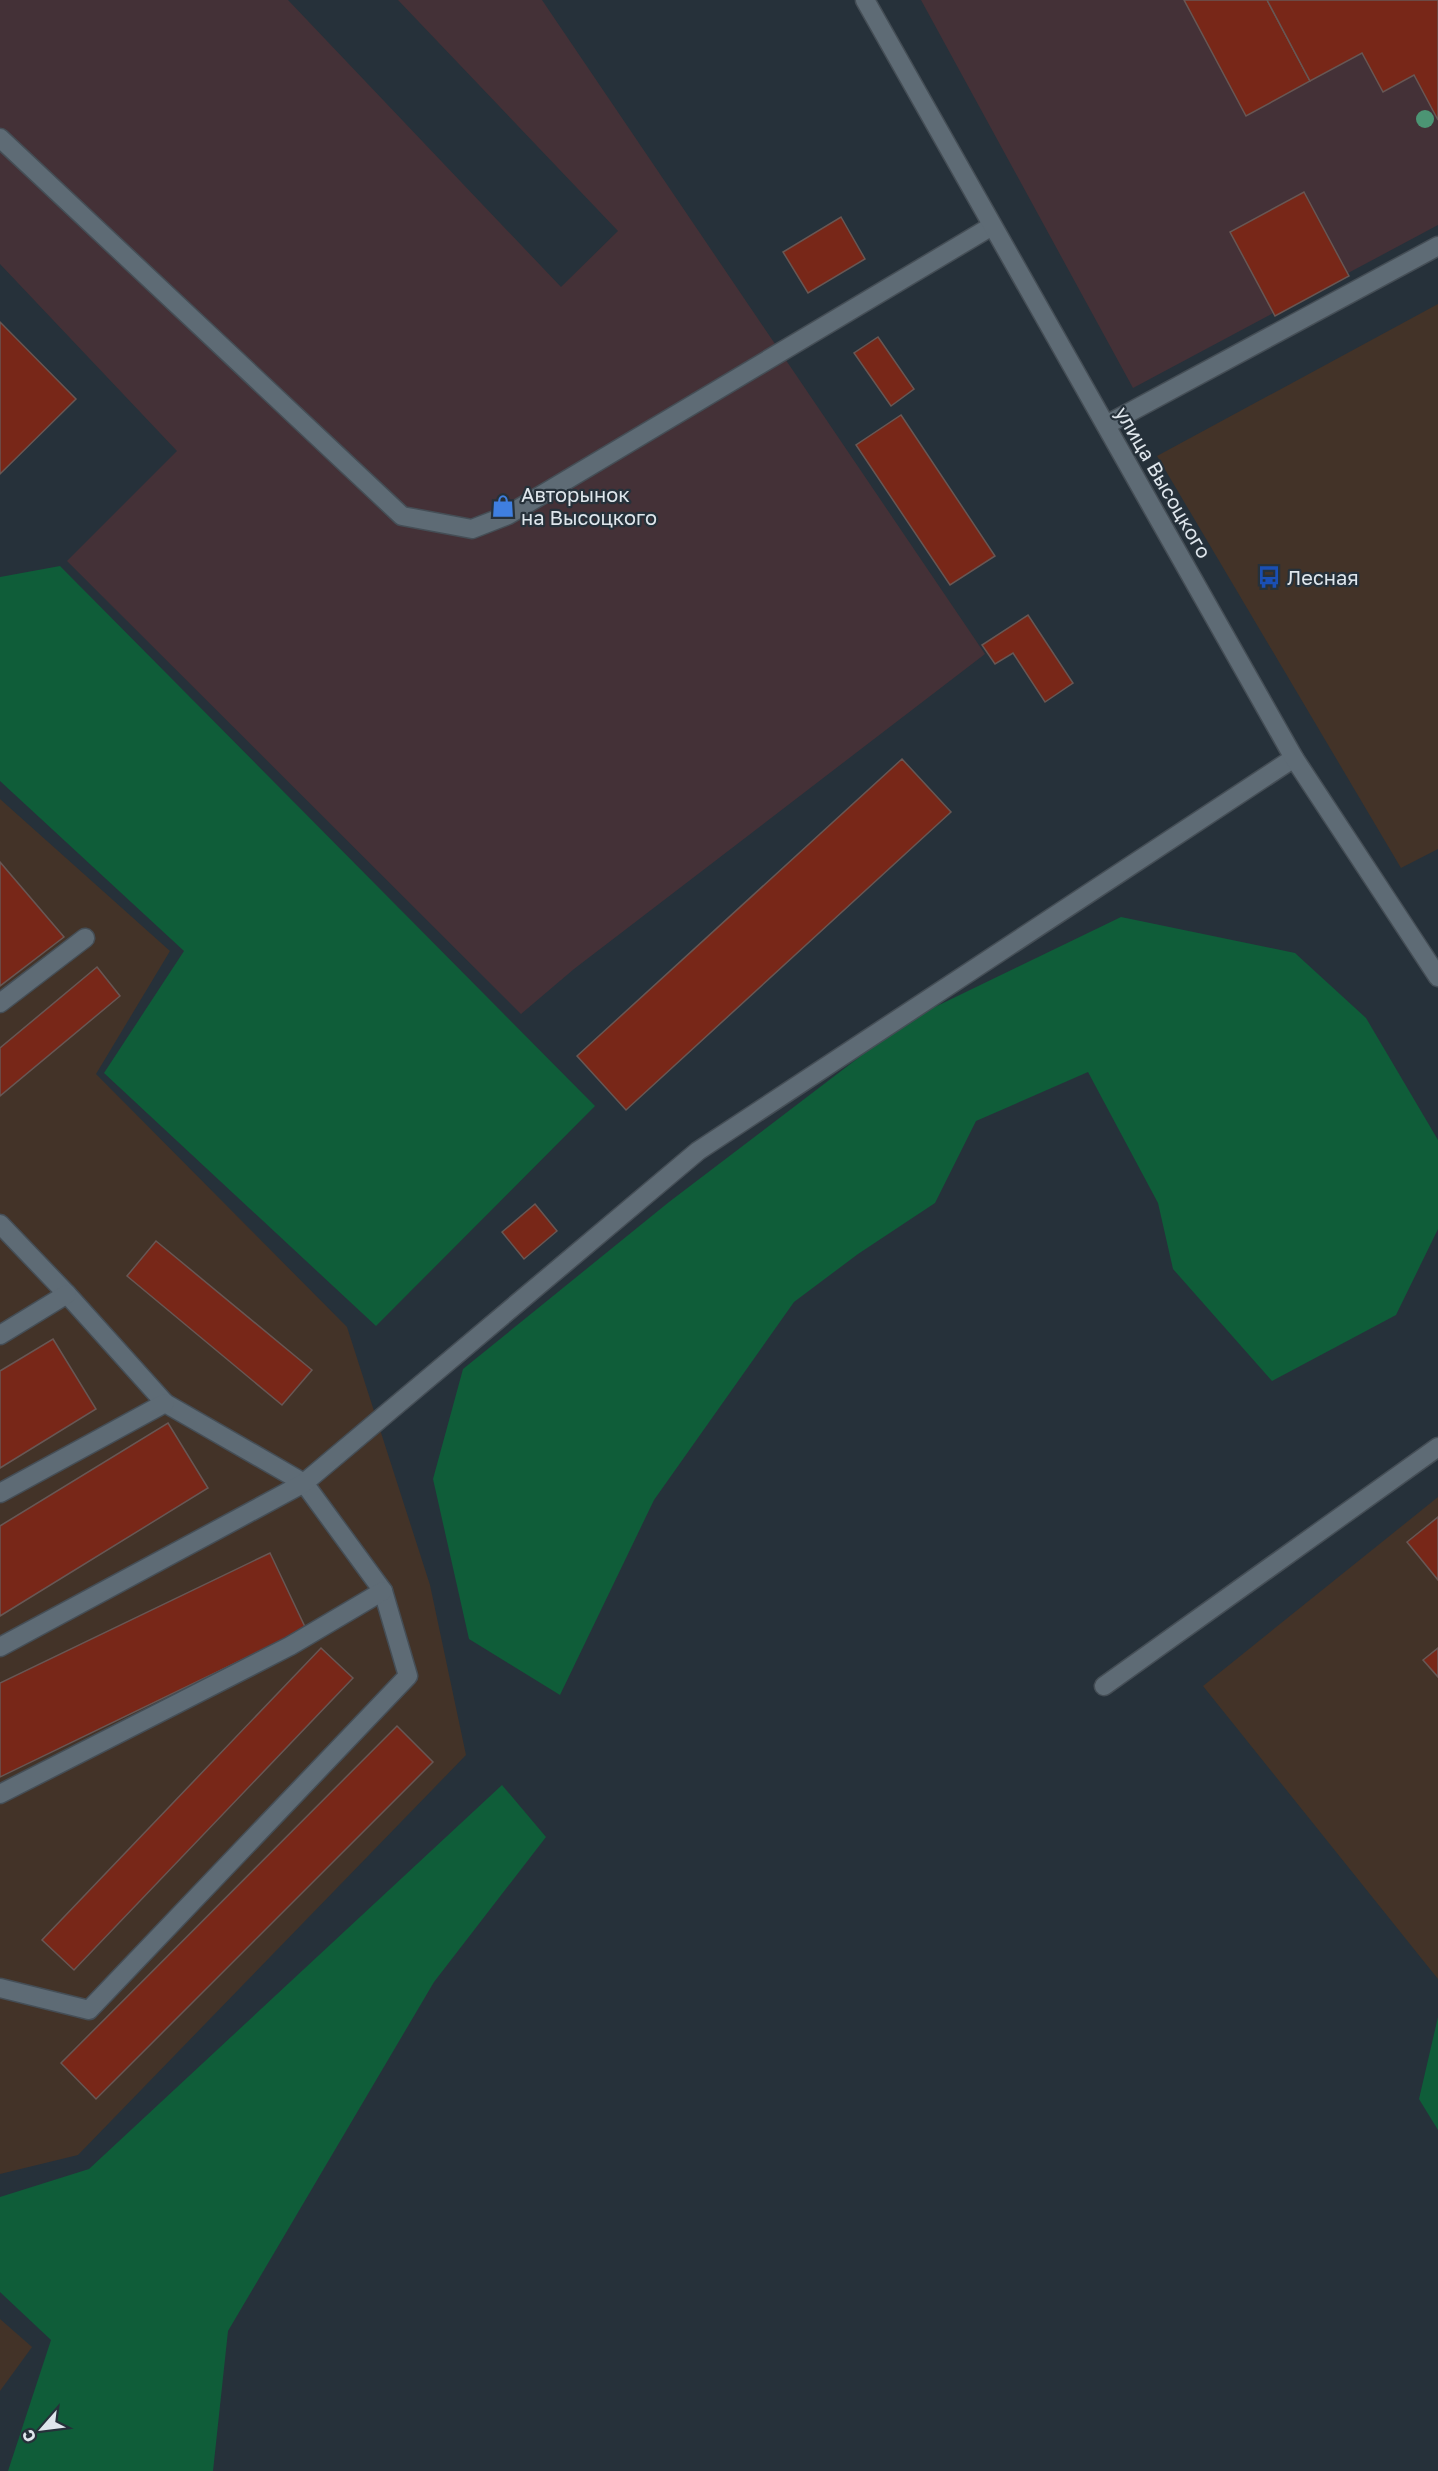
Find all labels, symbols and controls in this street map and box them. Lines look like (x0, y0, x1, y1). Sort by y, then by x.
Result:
street label: улица Высоцкого (1111, 402, 1217, 562)
place label: Авторынок на Высоцкого (521, 482, 657, 529)
shop icon: Авторынок на Высоцкого (490, 493, 516, 519)
bus stop icon: Лесная (1256, 564, 1282, 590)
place label: Лесная (1287, 565, 1359, 589)
north arrow (12, 2399, 72, 2459)
text: С (17, 2426, 40, 2446)

